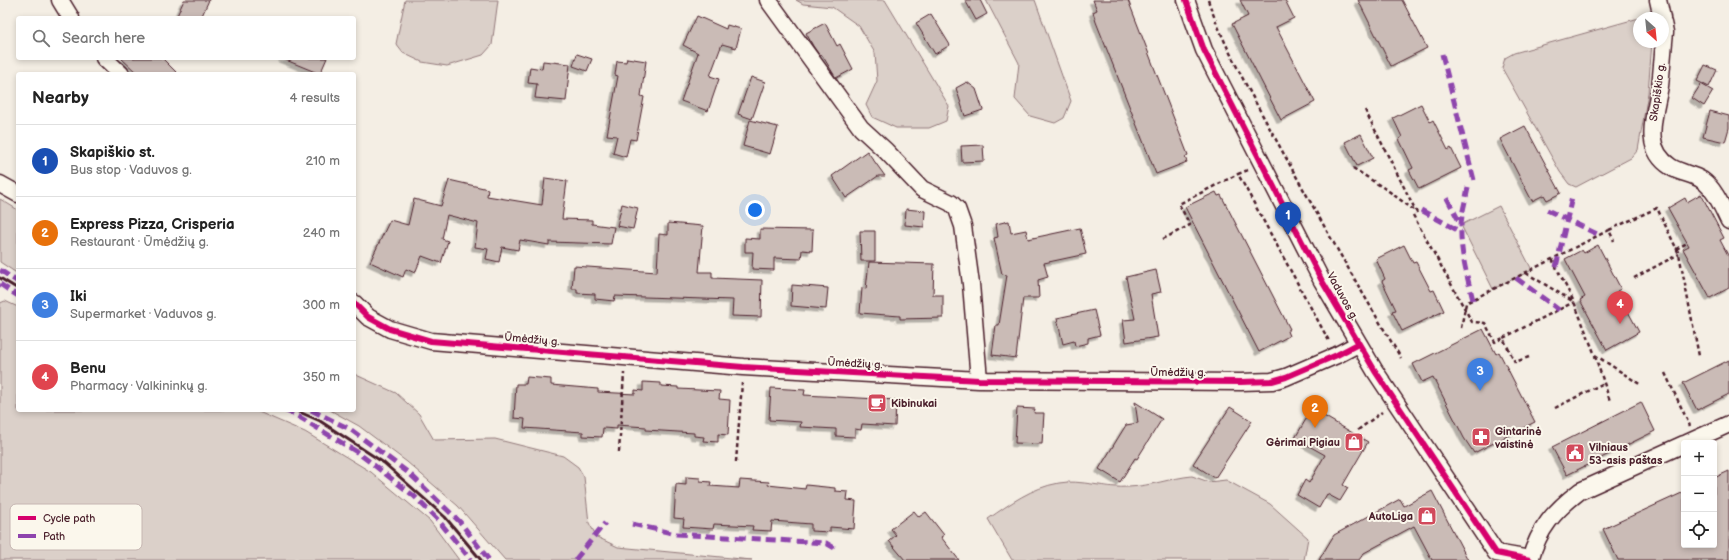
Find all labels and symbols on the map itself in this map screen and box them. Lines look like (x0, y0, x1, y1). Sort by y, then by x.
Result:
north arrow (1633, 12, 1669, 48)
street label: Skapiškio g. (1647, 62, 1668, 122)
your location (745, 200, 765, 220)
pin: 1 (1275, 202, 1301, 235)
street label: Vaduvos g. (1324, 270, 1361, 323)
pin: 4 (1607, 291, 1633, 324)
street label: Ūmėdžių g. (504, 331, 560, 348)
street label: Ūmėdžių g. (827, 356, 883, 371)
pin: 3 (1467, 358, 1493, 391)
street label: Ūmėdžių g. (1150, 366, 1206, 379)
cafe icon: Kibinukai (866, 392, 888, 414)
pin: 2 (1302, 395, 1328, 428)
place label: Kibinukai (891, 397, 937, 410)
place label: Gintarinė vaistinė (1494, 425, 1542, 451)
pharmacy icon: Gintarinė vaistinė (1470, 426, 1492, 448)
shop icon: Gėrimai Pigiau (1343, 431, 1365, 453)
place label: Gėrimai Pigiau (1266, 436, 1340, 449)
place label: Vilniaus 53-asis paštas (1589, 441, 1663, 467)
public building icon: Vilniaus 53-asis paštas (1564, 442, 1586, 464)
legend (10, 504, 142, 550)
shop icon: AutoLiga (1416, 505, 1438, 527)
place label: AutoLiga (1368, 510, 1413, 523)
text: Cycle path (43, 512, 95, 525)
text: Path (43, 530, 65, 543)

